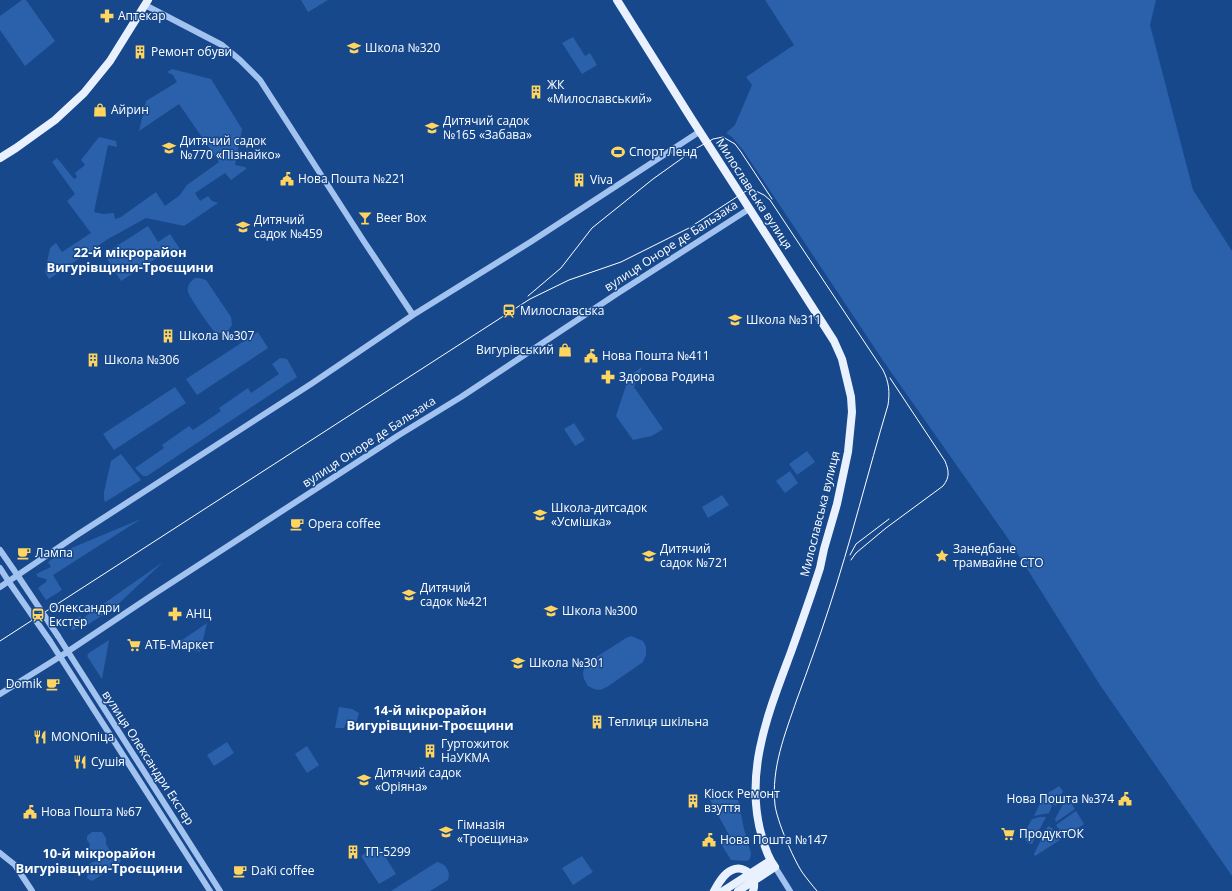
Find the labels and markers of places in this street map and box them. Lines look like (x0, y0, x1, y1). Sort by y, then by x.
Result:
place label: Аптекар (118, 7, 166, 24)
pharmacy icon: Аптекар (99, 8, 115, 24)
place label: Школа №320 (365, 39, 440, 56)
school or university icon: Школа №320 (346, 40, 362, 56)
place label: Ремонт обуви (151, 43, 232, 60)
building icon: Ремонт обуви (132, 44, 148, 60)
place label: ЖК «Милославський» (547, 76, 652, 107)
building icon: ЖК «Милославський» (528, 84, 544, 100)
place label: Айрин (111, 101, 149, 118)
shop icon: Айрин (92, 102, 108, 118)
place label: Дитячий садок №165 «Забава» (443, 112, 532, 143)
school or university icon: Дитячий садок №165 «Забава» (424, 120, 440, 136)
place label: Дитячий садок №770 «Пізнайко» (180, 132, 281, 163)
school or university icon: Дитячий садок №770 «Пізнайко» (161, 140, 177, 156)
place label: Спорт Ленд (629, 143, 697, 160)
sports icon: Спорт Ленд (610, 144, 626, 160)
place label: Нова Пошта №221 (298, 170, 406, 187)
public building icon: Нова Пошта №221 (279, 171, 295, 187)
place label: Viva (590, 171, 613, 188)
building icon: Viva (571, 172, 587, 188)
place label: Beer Box (376, 209, 427, 226)
bar icon: Beer Box (357, 210, 373, 226)
place label: Дитячий садок №459 (254, 211, 323, 242)
school or university icon: Дитячий садок №459 (235, 219, 251, 235)
place label: Милославська (520, 302, 604, 319)
station icon: Милославська (501, 303, 517, 319)
place label: Школа №311 (746, 311, 821, 328)
school or university icon: Школа №311 (727, 312, 743, 328)
place label: Школа №307 (179, 327, 254, 344)
building icon: Школа №307 (160, 328, 176, 344)
place label: Вигурівський (476, 341, 554, 358)
shop icon: Вигурівський (557, 342, 573, 358)
place label: Нова Пошта №411 (602, 347, 710, 364)
public building icon: Нова Пошта №411 (583, 348, 599, 364)
place label: Школа №306 (104, 351, 179, 368)
building icon: Школа №306 (85, 352, 101, 368)
place label: Здорова Родина (619, 368, 715, 385)
pharmacy icon: Здорова Родина (600, 369, 616, 385)
place label: Школа-дитсадок «Усмішка» (551, 499, 648, 530)
school or university icon: Школа-дитсадок «Усмішка» (532, 507, 548, 523)
place label: Opera coffee (308, 515, 381, 532)
cafe icon: Opera coffee (289, 516, 305, 532)
place label: Дитячий садок №721 (660, 540, 729, 571)
place label: Занедбане трамвайне СТО (953, 540, 1044, 571)
place label: Лампа (35, 544, 73, 561)
cafe icon: Лампа (16, 545, 32, 561)
school or university icon: Дитячий садок №721 (641, 548, 657, 564)
place icon: Занедбане трамвайне СТО (934, 548, 950, 564)
place label: Дитячий садок №421 (420, 579, 489, 610)
school or university icon: Дитячий садок №421 (401, 587, 417, 603)
place label: Олександри Екстер (49, 599, 120, 630)
place label: Школа №300 (562, 602, 637, 619)
school or university icon: Школа №300 (543, 603, 559, 619)
place label: АНЦ (186, 605, 211, 622)
pharmacy icon: АНЦ (167, 606, 183, 622)
station icon: Олександри Екстер (30, 607, 46, 623)
place label: АТБ-Маркет (145, 636, 214, 653)
supermarket icon: АТБ-Маркет (126, 637, 142, 653)
place label: Школа №301 (529, 654, 604, 671)
school or university icon: Школа №301 (510, 655, 526, 671)
place label: Domik (6, 675, 43, 692)
cafe icon: Domik (45, 676, 61, 692)
place label: Теплиця шкільна (608, 713, 709, 730)
building icon: Теплиця шкільна (589, 714, 605, 730)
place label: MONOпіца (51, 728, 114, 745)
restaurant icon: MONOпіца (32, 729, 48, 745)
place label: Гуртожиток НаУКМА (441, 735, 510, 766)
building icon: Гуртожиток НаУКМА (422, 743, 438, 759)
place label: Сушія (91, 753, 125, 770)
restaurant icon: Сушія (72, 754, 88, 770)
place label: Дитячий садок «Оріяна» (375, 764, 462, 795)
school or university icon: Дитячий садок «Оріяна» (356, 772, 372, 788)
place label: Кіоск Ремонт взуття (704, 785, 780, 816)
place label: Нова Пошта №374 (1006, 790, 1114, 807)
public building icon: Нова Пошта №374 (1117, 791, 1133, 807)
building icon: Кіоск Ремонт взуття (685, 793, 701, 809)
place label: Нова Пошта №67 (41, 803, 142, 820)
public building icon: Нова Пошта №67 (22, 804, 38, 820)
place label: Гімназія «Троєщина» (457, 816, 529, 847)
school or university icon: Гімназія «Троєщина» (438, 824, 454, 840)
place label: ПродуктОК (1019, 825, 1084, 842)
supermarket icon: ПродуктОК (1000, 826, 1016, 842)
place label: Нова Пошта №147 (720, 831, 828, 848)
public building icon: Нова Пошта №147 (701, 832, 717, 848)
place label: ТП-5299 (364, 843, 411, 860)
building icon: ТП-5299 (345, 844, 361, 860)
place label: DaKi coffee (251, 862, 315, 879)
cafe icon: DaKi coffee (232, 863, 248, 879)

